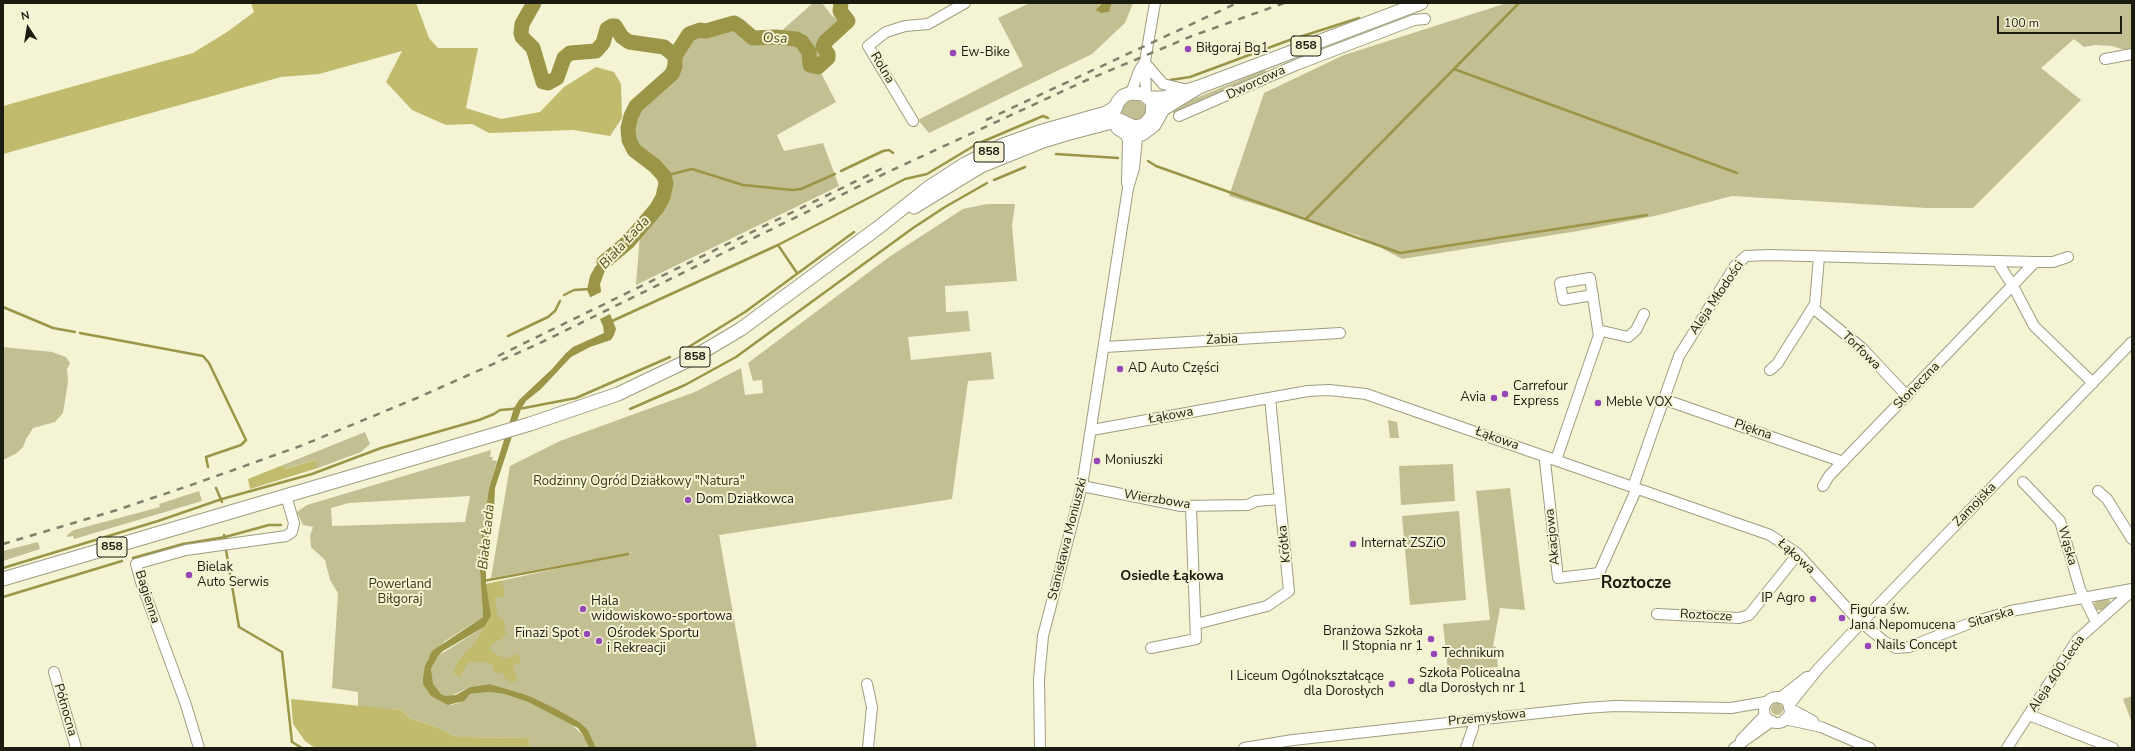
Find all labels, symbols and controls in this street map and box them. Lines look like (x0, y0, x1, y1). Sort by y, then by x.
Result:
north arrow (8, 8, 48, 48)
text: N (20, 8, 31, 24)
scale bar (1999, 8, 2124, 34)
text: 100 m (2004, 15, 2039, 31)
water label: Osa (762, 30, 788, 48)
road number: 858 (1291, 36, 1321, 56)
place label: Biłgoraj Bg1 (1196, 41, 1269, 57)
marker: Biłgoraj Bg1 (1183, 44, 1193, 54)
place label: Ew-Bike (961, 45, 1010, 61)
marker: Ew-Bike (948, 48, 958, 58)
street label: Rolna (867, 49, 897, 87)
street label: Dworcowa (1224, 63, 1288, 103)
road number: 858 (974, 142, 1004, 162)
water label: Biała Łada (596, 213, 654, 273)
street label: Aleja Młodości (1687, 258, 1747, 338)
street label: Torfowa (1838, 329, 1884, 373)
street label: Żabia (1206, 331, 1238, 349)
road number: 858 (680, 347, 710, 367)
street label: Słoneczna (1891, 359, 1943, 413)
place label: AD Auto Części (1128, 361, 1219, 377)
marker: AD Auto Części (1115, 364, 1125, 374)
place label: Carrefour Express (1513, 379, 1568, 410)
marker: Carrefour Express (1500, 389, 1510, 399)
place label: Avia (1460, 390, 1486, 406)
marker: Avia (1489, 393, 1499, 403)
place label: Meble VOX (1606, 395, 1672, 411)
marker: Meble VOX (1593, 398, 1603, 408)
street label: Łąkowa (1147, 404, 1195, 428)
street label: Piękna (1732, 416, 1774, 444)
street label: Łąkowa (1473, 424, 1521, 454)
place label: Moniuszki (1105, 453, 1163, 469)
marker: Moniuszki (1092, 456, 1102, 466)
park label: Rodzinny Ogród Działkowy "Natura" (533, 474, 745, 490)
street label: Stanisława Moniuszki (1045, 476, 1091, 602)
street label: Zamojska (1950, 480, 2000, 530)
street label: Wierzbowa (1123, 487, 1191, 513)
place label: Dom Działkowca (696, 492, 794, 508)
marker: Dom Działkowca (683, 495, 693, 505)
water label: Biała Łada (475, 503, 499, 571)
street label: Akacjowa (1542, 508, 1564, 566)
street label: Krótka (1275, 524, 1295, 564)
street label: Wąska (2054, 525, 2080, 567)
place label: Internat ZSZiO (1361, 536, 1446, 552)
street label: Łąkowa (1774, 536, 1818, 578)
road number: 858 (97, 537, 127, 557)
marker: Internat ZSZiO (1348, 539, 1358, 549)
place label: Bielak Auto Serwis (197, 560, 269, 591)
street label: Bagienna (131, 568, 163, 626)
district label: Osiedle Łąkowa (1120, 569, 1224, 585)
marker: Bielak Auto Serwis (184, 570, 194, 580)
district label: Roztocze (1601, 574, 1671, 594)
park label: Powerland Biłgoraj (368, 577, 432, 608)
place label: IP Agro (1761, 591, 1805, 607)
place label: Hala widowiskowo-sportowa (591, 594, 732, 625)
marker: IP Agro (1808, 594, 1818, 604)
place label: Figura św. Jana Nepomucena (1850, 603, 1956, 634)
marker: Hala widowiskowo-sportowa (578, 604, 588, 614)
street label: Sitarska (1966, 604, 2016, 632)
street label: Roztocze (1680, 607, 1732, 625)
marker: Figura św. Jana Nepomucena (1837, 613, 1847, 623)
place label: Branżowa Szkoła II Stopnia nr 1 (1323, 624, 1423, 655)
place label: Finazi Spot (515, 626, 579, 642)
place label: Ośrodek Sportu i Rekreacji (607, 626, 699, 657)
marker: Finazi Spot (582, 629, 592, 639)
street label: Aleja 400-lecia (2026, 633, 2088, 715)
marker: Branżowa Szkoła II Stopnia nr 1 (1426, 634, 1436, 644)
marker: Ośrodek Sportu i Rekreacji (594, 636, 604, 646)
place label: Nails Concept (1876, 638, 1957, 654)
marker: Nails Concept (1863, 641, 1873, 651)
place label: Technikum (1442, 646, 1504, 662)
marker: Technikum (1429, 649, 1439, 659)
place label: Szkoła Policealna dla Dorosłych nr 1 (1419, 666, 1526, 697)
place label: I Liceum Ogólnokształcące dla Dorosłych (1230, 669, 1384, 700)
marker: Szkoła Policealna dla Dorosłych nr 1 (1406, 676, 1416, 686)
marker: I Liceum Ogólnokształcące dla Dorosłych (1387, 679, 1397, 689)
street label: Północna (50, 682, 80, 738)
street label: Przemysłowa (1447, 706, 1527, 730)

